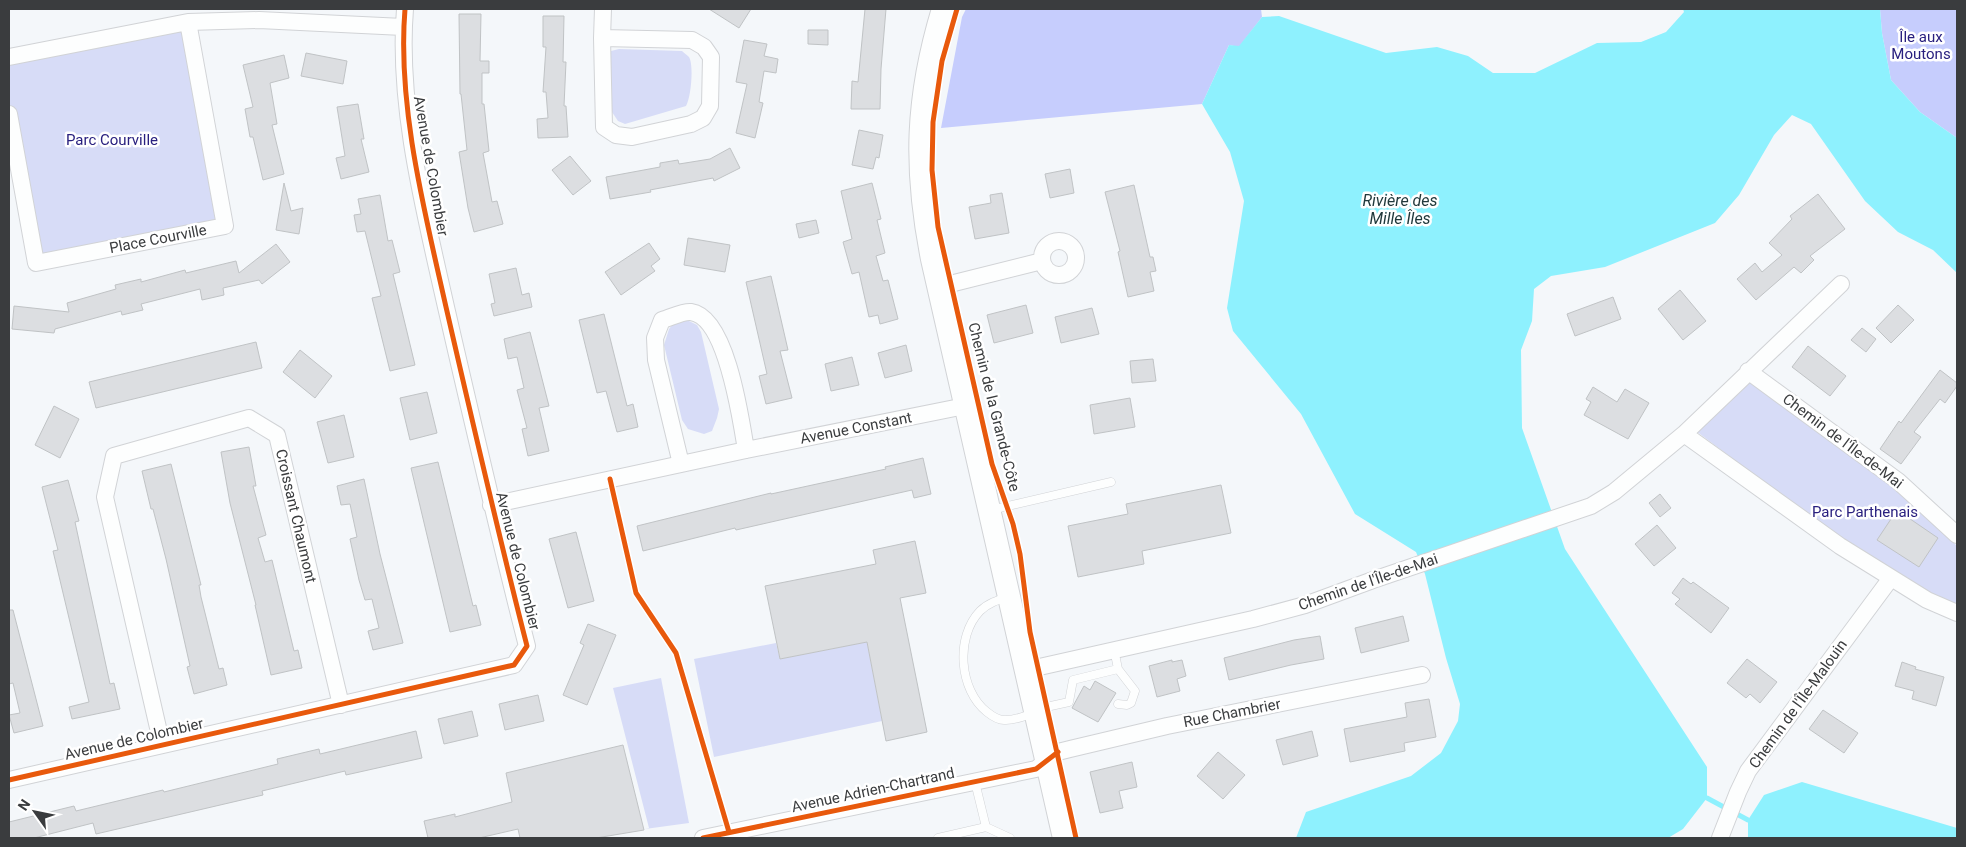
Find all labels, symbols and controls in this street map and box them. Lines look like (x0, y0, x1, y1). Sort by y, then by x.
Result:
park label: Île aux Moutons (1891, 28, 1951, 63)
street label: Avenue de Colombier (410, 95, 452, 237)
park label: Parc Courville (66, 131, 158, 149)
water label: Rivière des Mille Îles (1362, 191, 1438, 228)
street label: Place Courville (108, 221, 208, 257)
street label: Chemin de la Grande-Côte (964, 321, 1024, 493)
street label: Chemin de l'Île-de-Mai (1779, 390, 1907, 492)
street label: Avenue Constant (799, 408, 913, 448)
street label: Croissant Chaumont (272, 447, 320, 585)
street label: Avenue de Colombier (492, 490, 544, 632)
park label: Parc Parthenais (1812, 503, 1918, 521)
street label: Chemin de l'Île-de-Mai (1296, 550, 1440, 614)
street label: Chemin de l'Île-Malouin (1745, 636, 1851, 772)
street label: Rue Chambrier (1182, 695, 1282, 731)
street label: Avenue de Colombier (63, 714, 205, 764)
street label: Avenue Adrien-Chartrand (790, 764, 956, 816)
north arrow (10, 787, 60, 837)
text: N (15, 796, 34, 813)

